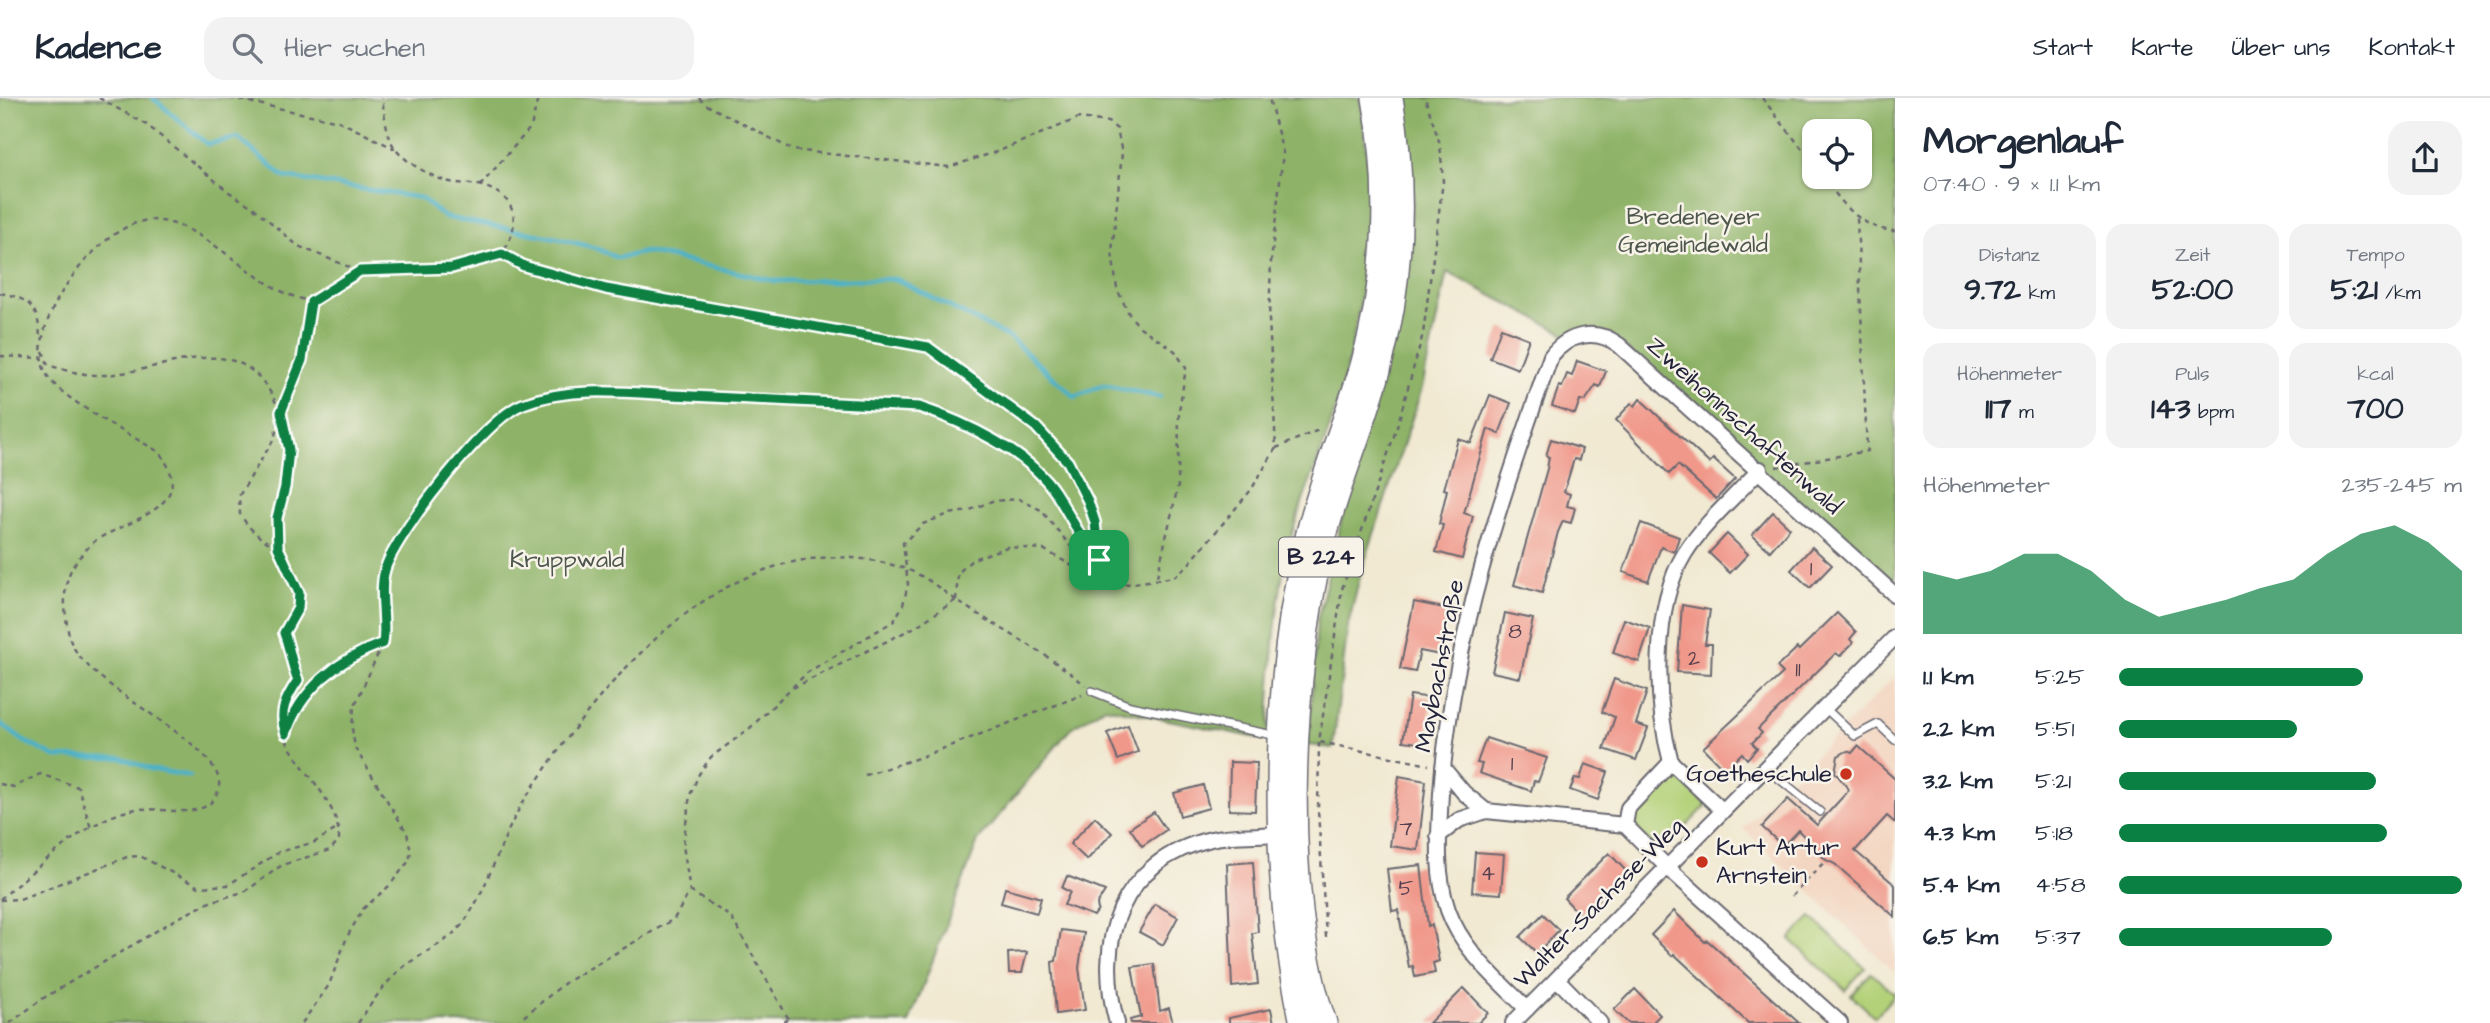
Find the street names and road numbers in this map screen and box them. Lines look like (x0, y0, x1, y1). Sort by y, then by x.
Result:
street label: Zweihonnschaftenwald (1639, 329, 1849, 523)
road number: B 224 (1279, 538, 1363, 576)
street label: Maybachstraße (1407, 577, 1474, 755)
street label: Walter-Sachsse-Weg (1506, 810, 1693, 997)

